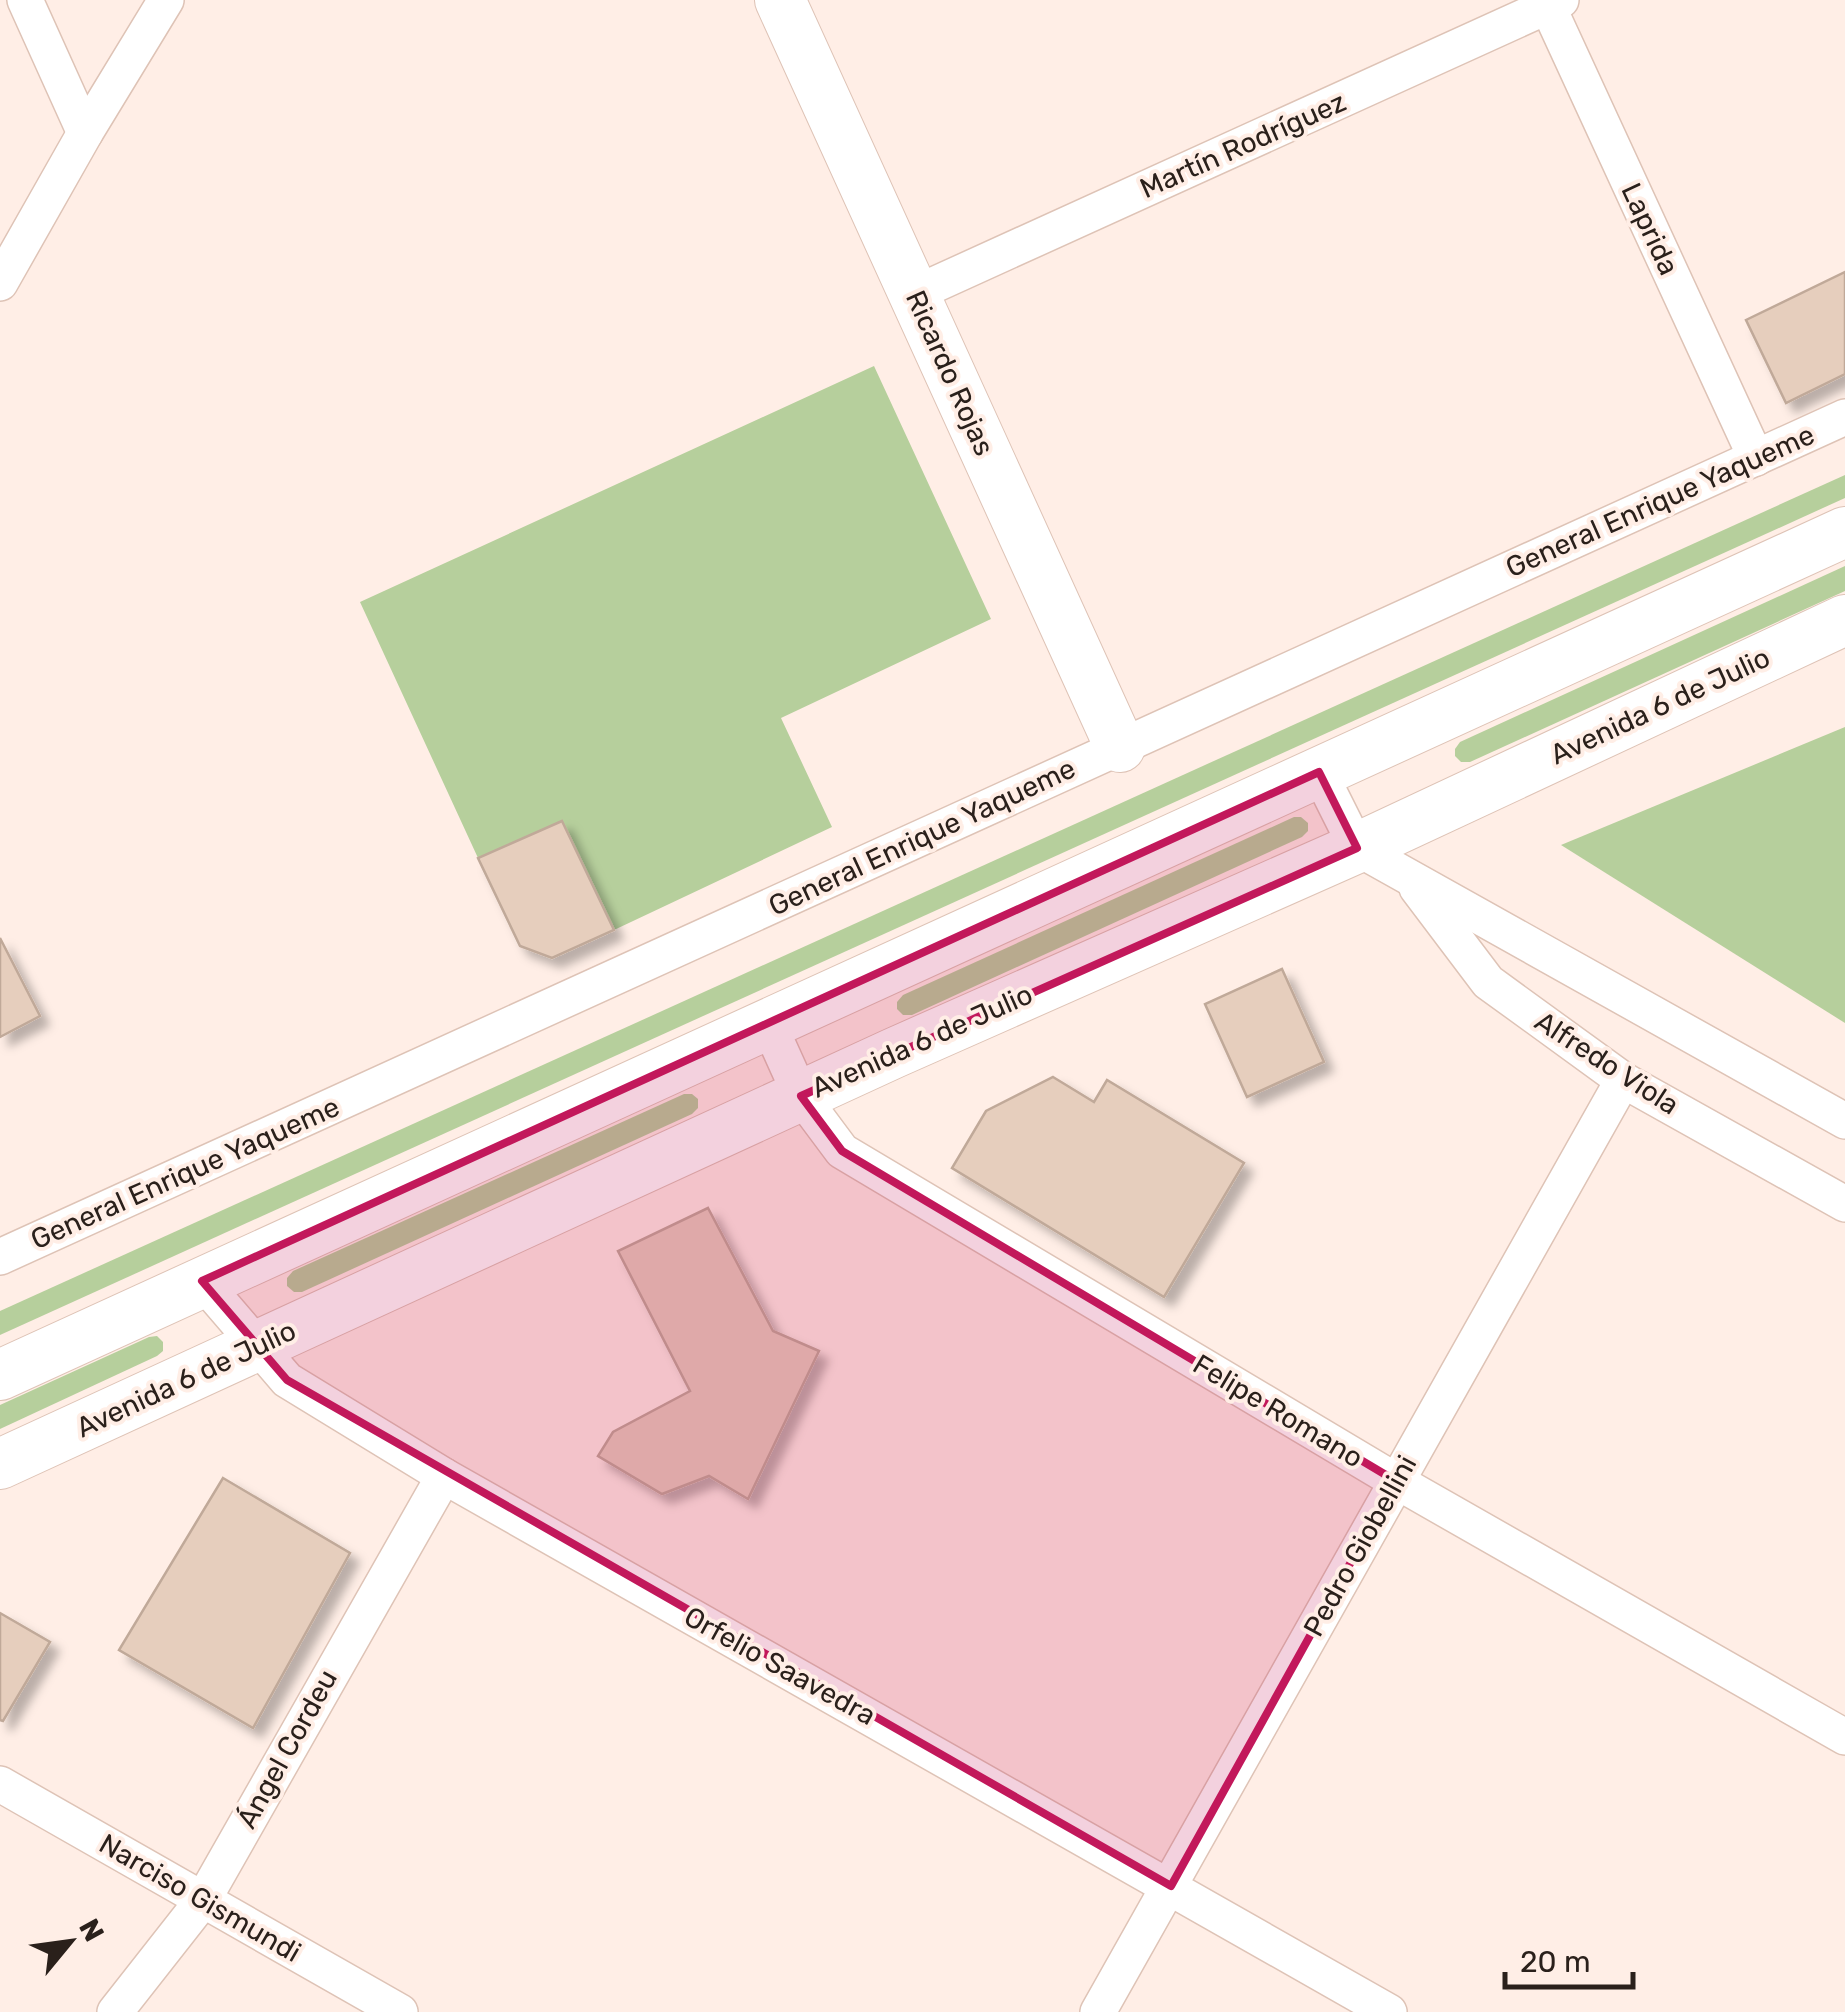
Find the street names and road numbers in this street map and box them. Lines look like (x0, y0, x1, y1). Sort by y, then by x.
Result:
street label: Martín Rodríguez (1135, 85, 1351, 205)
street label: Laprida (1614, 178, 1686, 280)
street label: Ricardo Rojas (899, 285, 1001, 461)
street label: General Enrique Yaqueme (1501, 418, 1819, 584)
street label: Avenida 6 de Julio (1545, 641, 1775, 771)
street label: General Enrique Yaqueme (764, 751, 1080, 923)
street label: Avenida 6 de Julio (806, 977, 1038, 1105)
street label: Alfredo Viola (1529, 1004, 1685, 1122)
street label: General Enrique Yaqueme (26, 1090, 344, 1256)
street label: Avenida 6 de Julio (71, 1314, 301, 1444)
street label: Felipe Romano (1187, 1347, 1369, 1475)
street label: Pedro Giobellini (1297, 1450, 1423, 1642)
street label: Orfelio Saavedra (679, 1600, 881, 1732)
street label: Ángel Cordeu (230, 1664, 344, 1834)
street label: Narciso Gismundi (93, 1827, 307, 1969)

